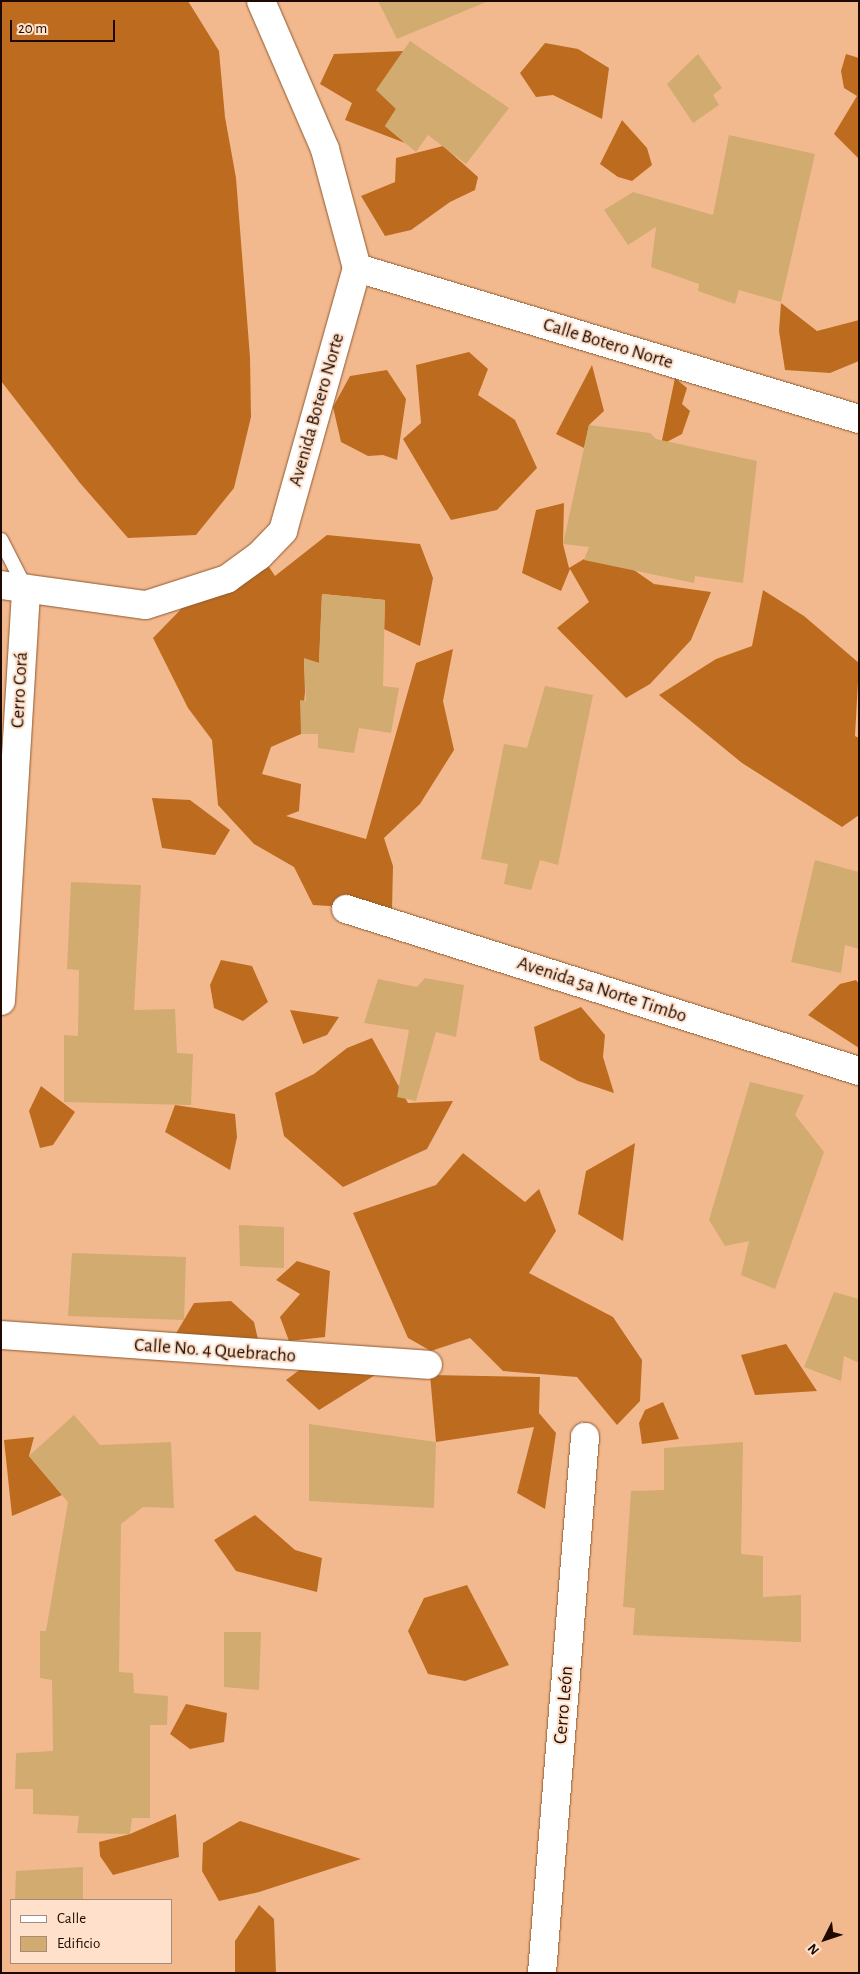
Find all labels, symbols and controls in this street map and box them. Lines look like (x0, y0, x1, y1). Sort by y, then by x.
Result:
scale bar (12, 10, 118, 42)
text: 20 m (18, 21, 47, 36)
street label: Calle Botero Norte (540, 313, 676, 375)
street label: Avenida Botero Norte (284, 331, 350, 489)
street label: Cerro Corá (7, 651, 33, 729)
street label: Avenida 5a Norte Timbo (514, 952, 690, 1028)
street label: Calle No. 4 Quebracho (133, 1334, 297, 1368)
street label: Cerro León (549, 1665, 579, 1745)
legend (10, 1899, 172, 1964)
text: Calle (57, 1911, 86, 1926)
north arrow (800, 1914, 850, 1964)
text: Edificio (57, 1936, 100, 1951)
text: N (805, 1941, 822, 1957)

